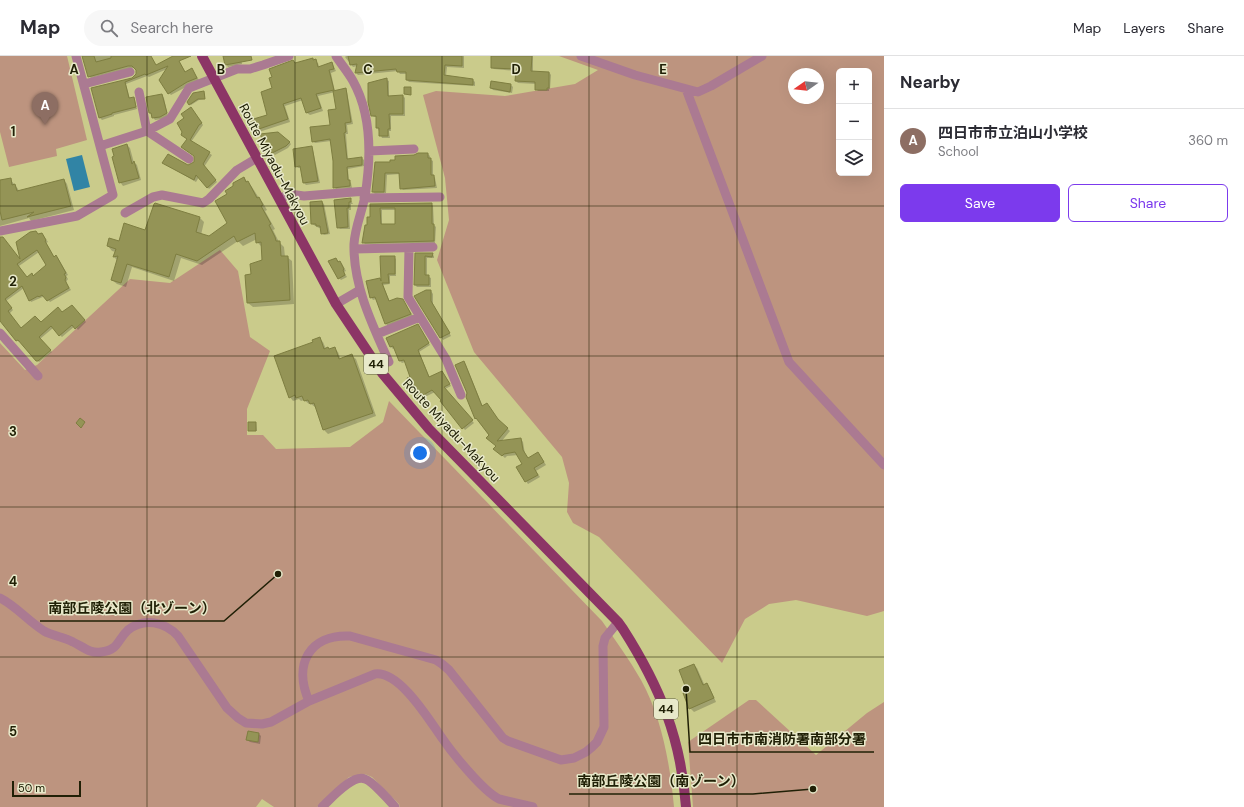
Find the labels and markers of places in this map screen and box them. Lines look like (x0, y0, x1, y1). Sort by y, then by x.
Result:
pin: A (32, 92, 58, 125)
callout: 南部丘陵公園（北ゾーン） (40, 595, 224, 621)
callout: 四日市市南消防署南部分署 (690, 726, 874, 752)
callout: 南部丘陵公園（南ゾーン） (569, 768, 753, 794)

